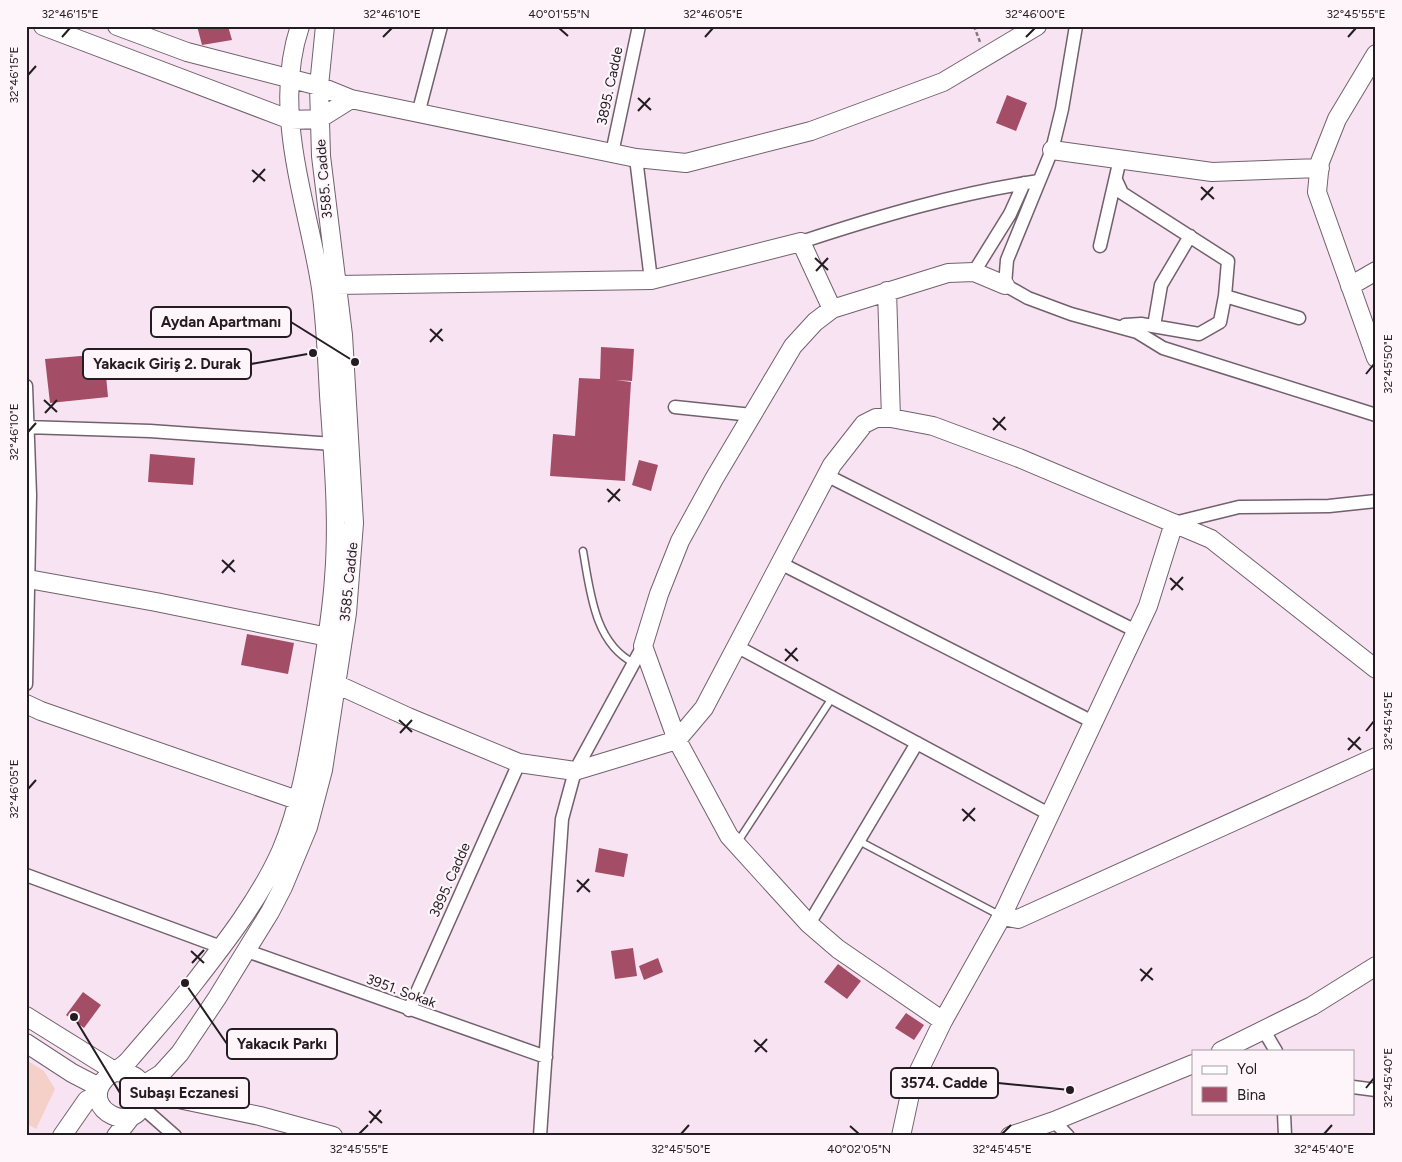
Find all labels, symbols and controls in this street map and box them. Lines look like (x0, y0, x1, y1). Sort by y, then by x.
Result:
text: 32°46'15"E (41, 7, 99, 21)
text: 32°46'10"E (363, 7, 421, 21)
text: 40°01'55"N (528, 7, 590, 21)
text: 32°46'05"E (683, 7, 743, 21)
text: 32°46'00"E (1005, 7, 1065, 21)
text: 32°45'55"E (1326, 7, 1386, 21)
street label: 3895. Cadde (593, 45, 627, 127)
text: 32°46'15"E (7, 46, 21, 104)
street label: 3585. Cadde (312, 138, 336, 220)
callout: Aydan Apartmanı (151, 307, 291, 337)
text: Aydan Apartmanı (161, 313, 281, 331)
text: 32°45'50"E (1381, 334, 1395, 394)
callout: Yakacık Giriş 2. Durak (83, 349, 251, 379)
text: Yakacık Giriş 2. Durak (93, 355, 241, 373)
text: 32°46'10"E (7, 403, 21, 461)
street label: 3585. Cadde (336, 541, 362, 623)
text: 32°45'45"E (1381, 691, 1395, 751)
text: 32°46'05"E (7, 759, 21, 819)
street label: 3895. Cadde (426, 840, 474, 920)
street label: 3951. Sokak (364, 971, 438, 1012)
callout: Yakacık Parkı (227, 1029, 337, 1059)
text: Yakacık Parkı (237, 1035, 327, 1053)
text: 32°45'40"E (1381, 1048, 1395, 1108)
legend (1192, 1050, 1354, 1114)
text: Yol (1237, 1060, 1257, 1078)
callout: 3574. Cadde (891, 1068, 998, 1098)
text: 3574. Cadde (900, 1074, 988, 1092)
callout: Subaşı Eczanesi (120, 1078, 249, 1108)
text: Subaşı Eczanesi (129, 1084, 239, 1102)
text: Bina (1237, 1086, 1266, 1104)
text: 32°45'55"E (329, 1142, 389, 1156)
text: 32°45'50"E (651, 1142, 711, 1156)
text: 40°02'05"N (827, 1142, 891, 1156)
text: 32°45'45"E (972, 1142, 1032, 1156)
text: 32°45'40"E (1294, 1142, 1354, 1156)

